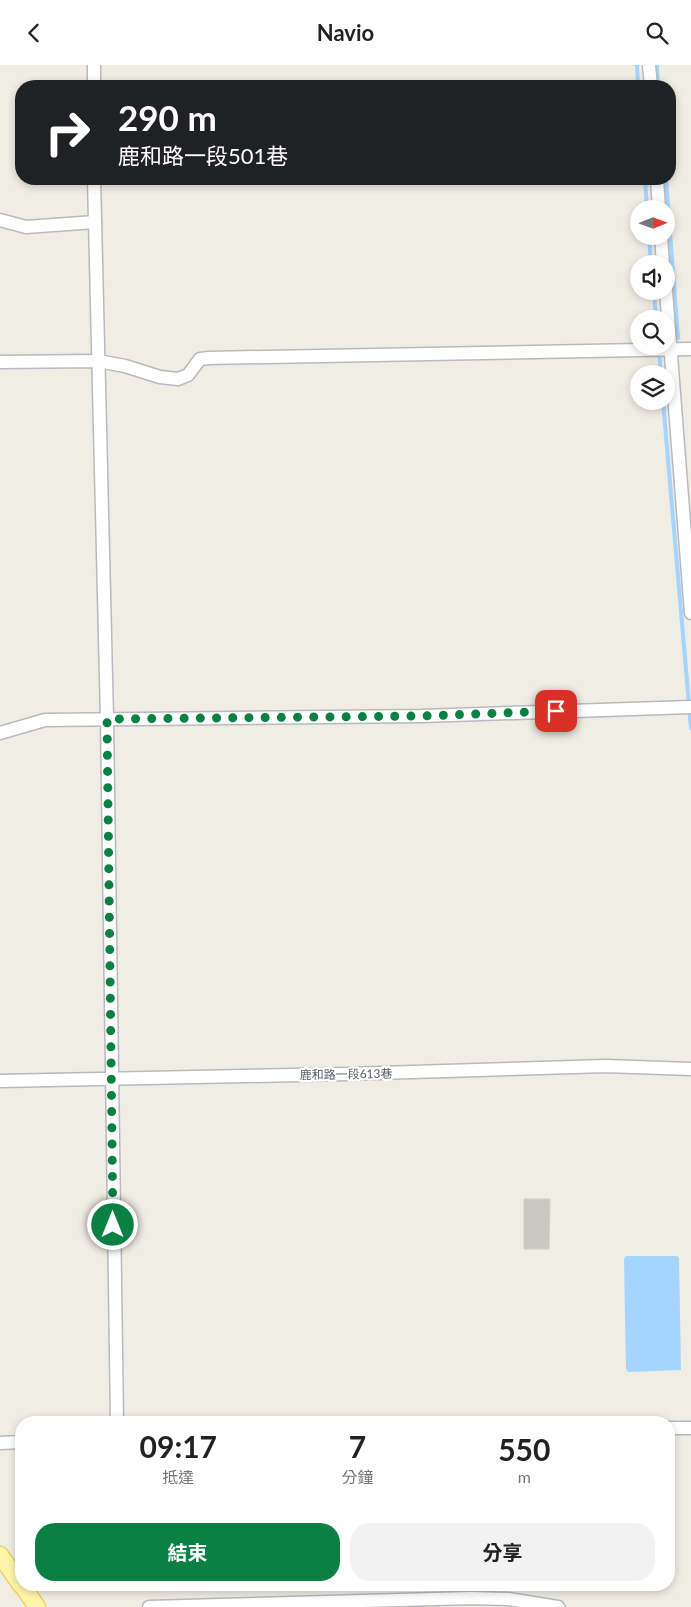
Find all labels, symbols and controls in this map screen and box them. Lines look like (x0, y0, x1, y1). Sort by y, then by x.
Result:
icon: back (20, 19, 48, 47)
text: Navio (317, 19, 374, 46)
icon: search (643, 19, 671, 47)
text: 290 m (118, 96, 217, 138)
icon: right (35, 100, 100, 165)
text: 鹿和路一段501巷 (118, 142, 288, 169)
north arrow (630, 200, 675, 245)
map controls (630, 200, 675, 410)
button: sound (630, 255, 675, 300)
button: search (630, 310, 675, 355)
button: layers (630, 365, 675, 410)
pin (535, 690, 577, 732)
icon: arrive (542, 697, 570, 725)
street label: 鹿和路一段613巷 (299, 1066, 393, 1082)
position arrow (86, 1198, 138, 1250)
text: 09:17 (140, 1428, 217, 1464)
text: 7 (349, 1428, 366, 1464)
text: 550 (498, 1431, 550, 1467)
text: 抵達 (162, 1467, 194, 1486)
text: 分鐘 (342, 1467, 374, 1486)
text: m (518, 1467, 531, 1486)
button: 結束 (35, 1523, 340, 1581)
button: 分享 (350, 1523, 655, 1581)

